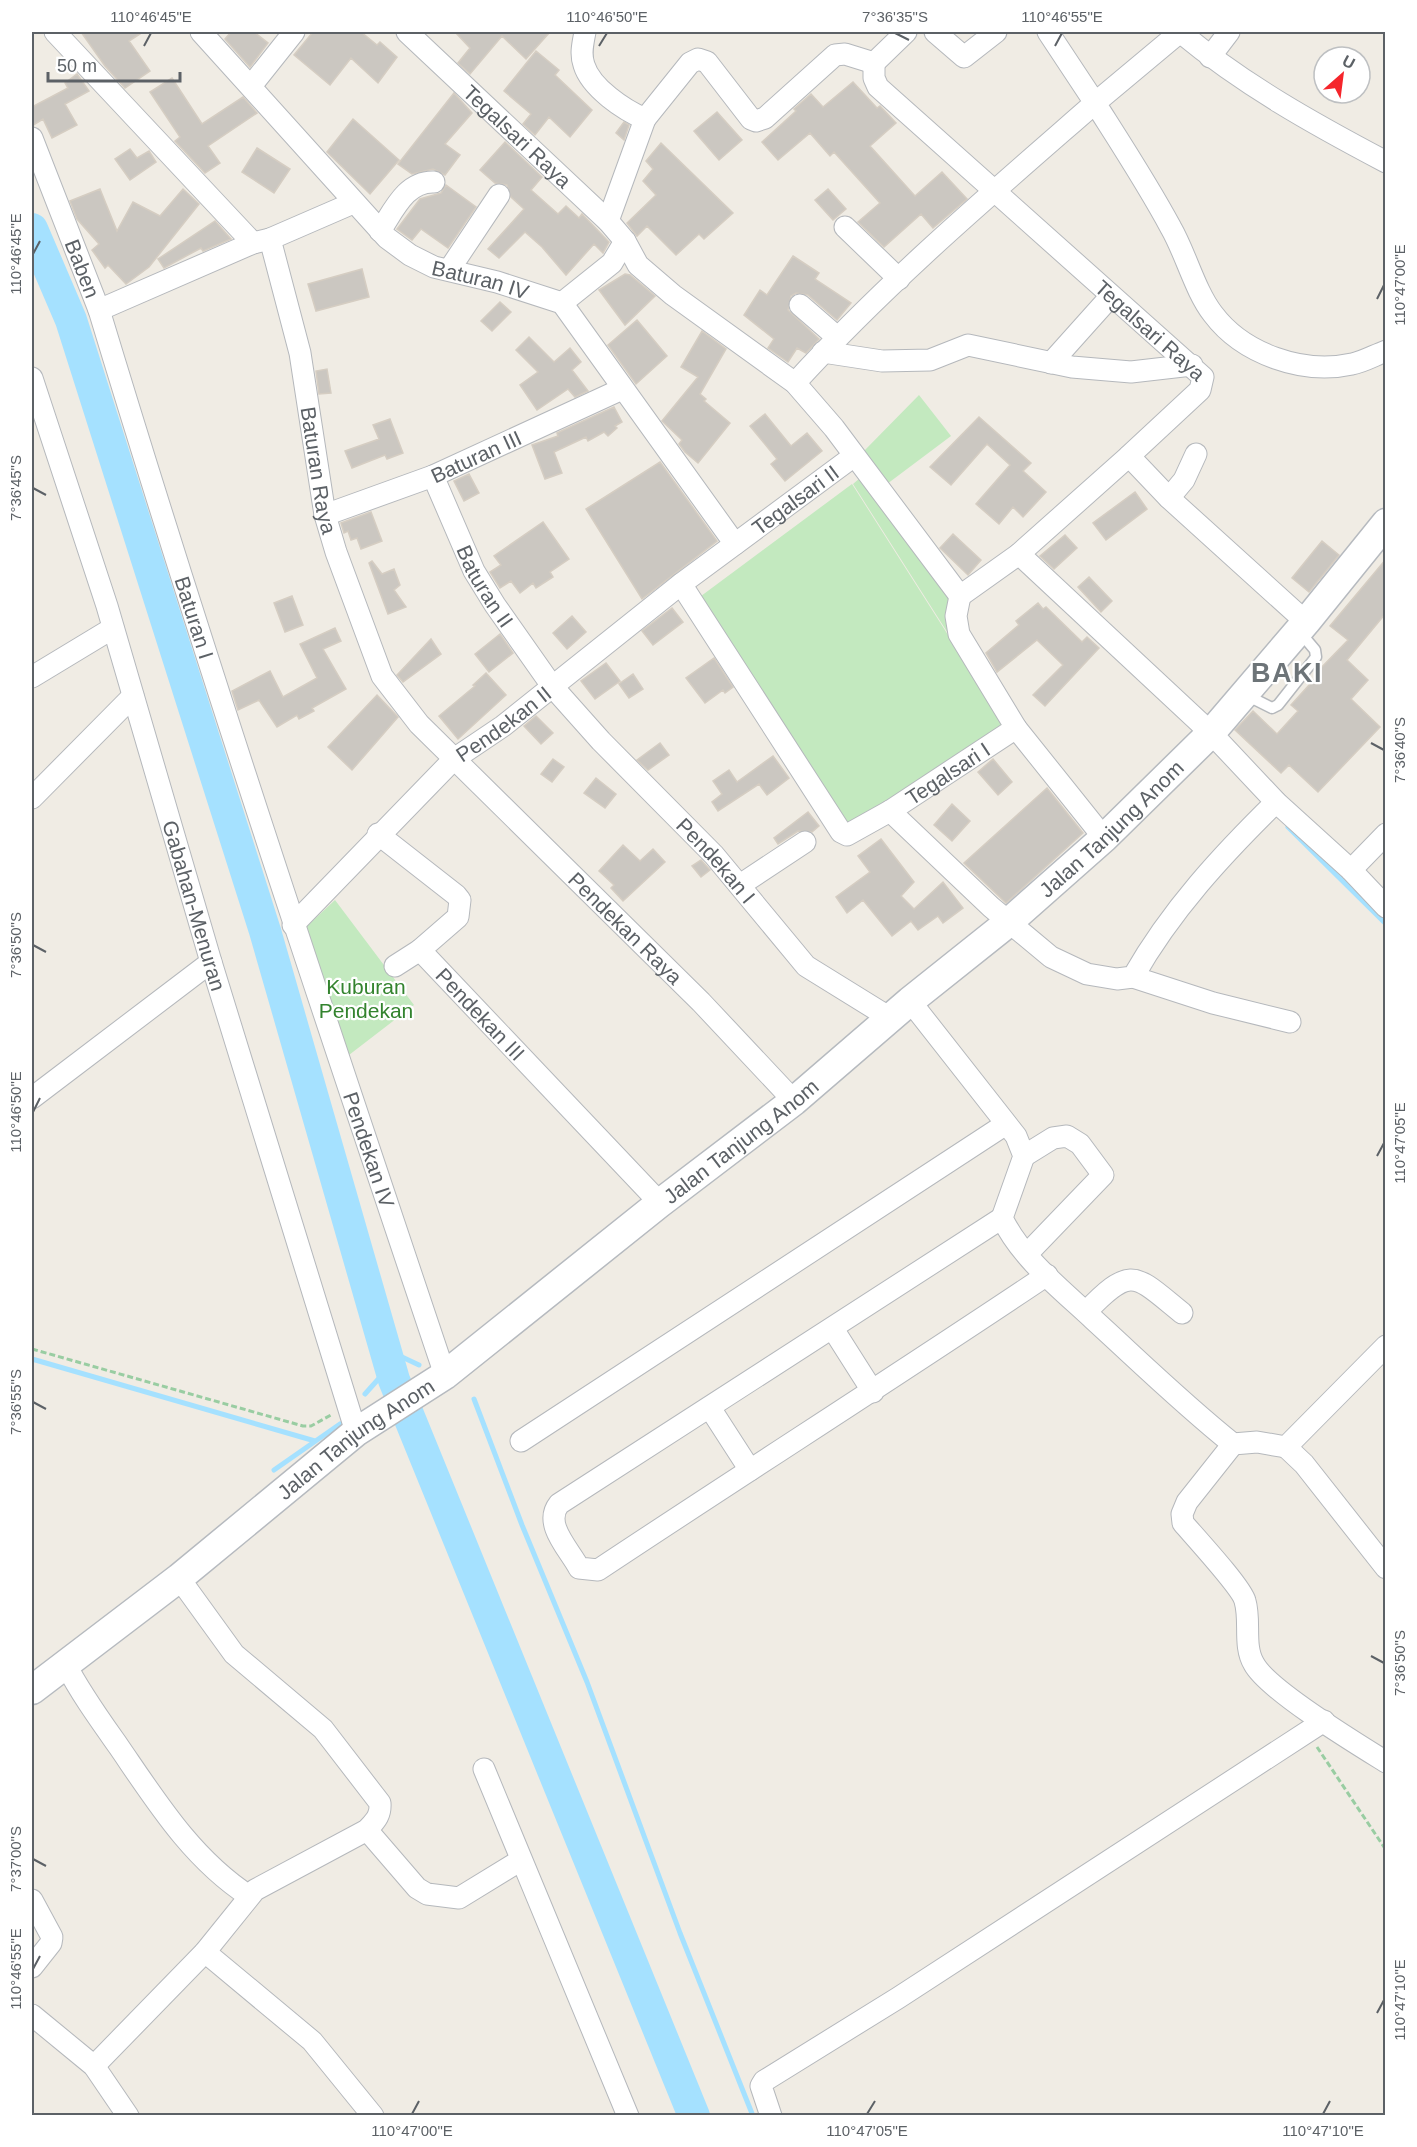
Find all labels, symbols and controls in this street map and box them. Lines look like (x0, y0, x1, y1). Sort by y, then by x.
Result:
text: 110°46'45"E (110, 8, 192, 25)
text: 110°46'50"E (566, 8, 648, 25)
text: 7°36'35"S (862, 8, 928, 25)
text: 110°46'55"E (1021, 8, 1103, 25)
scale bar (48, 45, 180, 83)
north arrow (1312, 45, 1372, 105)
text: U (1340, 52, 1358, 72)
text: 50 m (57, 56, 97, 76)
street label: Tegalsari Raya (459, 80, 576, 192)
text: 110°46'45"E (7, 213, 24, 295)
street label: Baben (61, 236, 105, 301)
text: 110°47'00"E (1391, 244, 1408, 326)
street label: Baturan IV (430, 255, 532, 303)
street label: Tegalsari Raya (1091, 275, 1210, 385)
street label: Baturan Raya (297, 405, 342, 537)
street label: Baturan III (427, 426, 525, 487)
text: 7°36'45"S (7, 455, 24, 521)
street label: Tegalsari II (747, 460, 843, 539)
street label: Baturan II (453, 542, 518, 631)
street label: Baturan I (171, 573, 219, 662)
district label: BAKI (1251, 658, 1323, 688)
street label: Pendekan II (451, 681, 555, 766)
text: 7°36'40"S (1391, 717, 1408, 783)
street label: Tegalsari I (901, 737, 994, 809)
street label: Jalan Tanjung Anom (1034, 755, 1188, 901)
street label: Pendekan I (672, 813, 760, 907)
street label: Gabahan-Menuran (159, 818, 231, 993)
street label: Pendekan Raya (564, 867, 687, 989)
text: 7°36'50"S (7, 912, 24, 978)
street label: Pendekan III (432, 963, 530, 1065)
park label: Kuburan Pendekan (319, 975, 413, 1022)
text: 110°46'50"E (7, 1071, 24, 1153)
street label: Jalan Tanjung Anom (659, 1074, 823, 1208)
street label: Pendekan IV (339, 1089, 399, 1210)
text: 110°47'05"E (1391, 1102, 1408, 1184)
text: 7°36'55"S (7, 1369, 24, 1435)
street label: Jalan Tanjung Anom (273, 1374, 438, 1504)
text: 7°36'50"S (1391, 1630, 1408, 1696)
text: 7°37'00"S (7, 1826, 24, 1892)
text: 110°46'55"E (7, 1928, 24, 2010)
text: 110°47'10"E (1391, 1959, 1408, 2041)
text: 110°47'00"E (371, 2122, 453, 2139)
text: 110°47'05"E (826, 2122, 908, 2139)
text: 110°47'10"E (1282, 2122, 1364, 2139)

